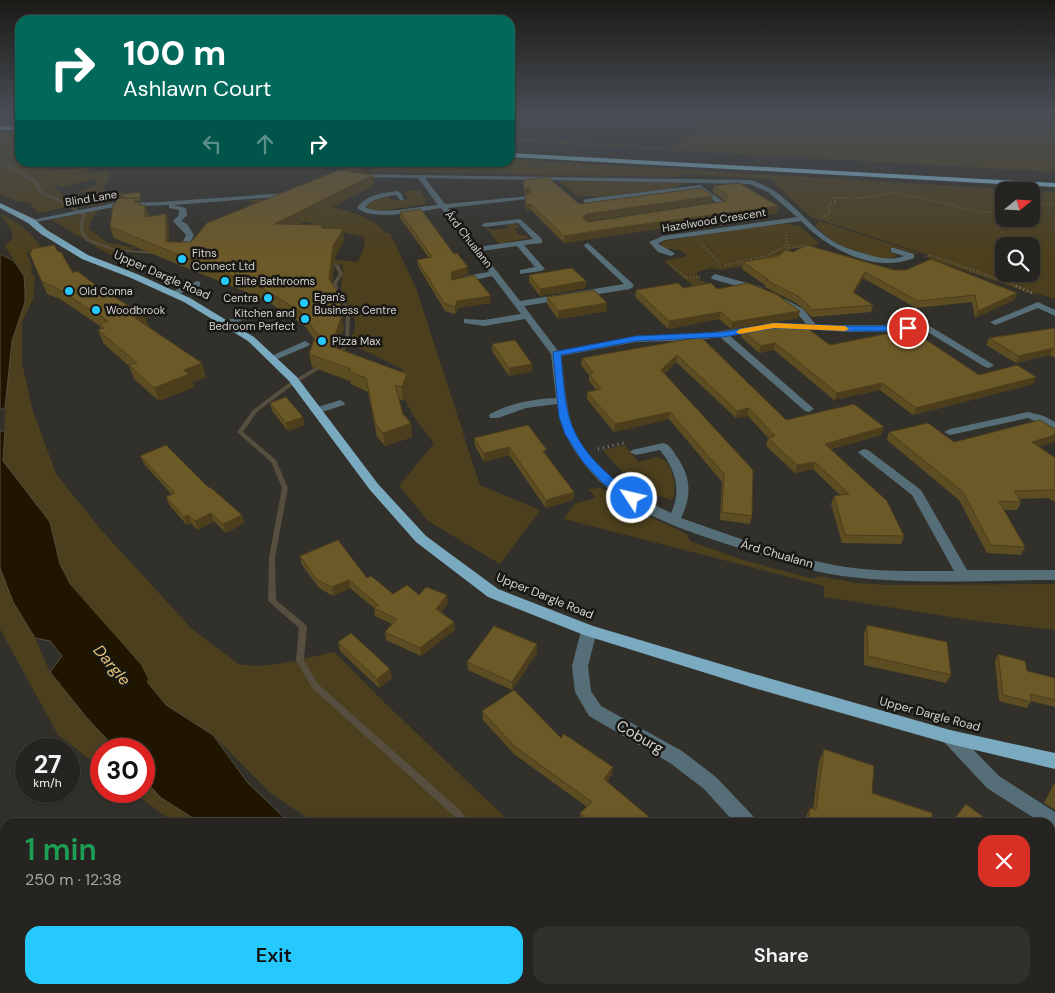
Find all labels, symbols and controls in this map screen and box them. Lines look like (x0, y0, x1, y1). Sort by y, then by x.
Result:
text: 100 m (123, 30, 226, 76)
icon: right (40, 35, 105, 100)
text: Ashlawn Court (123, 74, 271, 103)
icon: left (198, 130, 226, 158)
icon: ahead (251, 130, 279, 158)
icon: right (304, 130, 332, 158)
north arrow (995, 182, 1040, 228)
map controls (995, 182, 1040, 282)
street label: Blind Lane (64, 187, 118, 209)
street label: Hazelwood Crescent (661, 205, 767, 235)
street label: Árd Chualann (442, 208, 496, 270)
button: search (995, 237, 1040, 282)
place label: Fitns Connect Ltd (192, 246, 255, 273)
street label: Upper Dargle Road (111, 247, 213, 303)
marker: Fitns Connect Ltd (176, 253, 188, 265)
place label: Elite Bathrooms (235, 274, 315, 288)
marker: Elite Bathrooms (219, 275, 231, 287)
place label: Old Conna (79, 284, 133, 298)
marker: Old Conna (63, 285, 75, 297)
place label: Egan's Business Centre (314, 290, 397, 317)
place label: Centra (223, 291, 258, 305)
marker: Centra (262, 292, 274, 304)
marker: Egan's Business Centre (298, 297, 310, 309)
place label: Woodbrook (106, 303, 166, 317)
marker: Woodbrook (90, 304, 102, 316)
place label: Kitchen and Bedroom Perfect (209, 306, 295, 333)
pin (887, 307, 929, 349)
marker: Kitchen and Bedroom Perfect (299, 313, 311, 325)
icon: arrive (894, 314, 922, 342)
place label: Pizza Max (332, 334, 381, 348)
marker: Pizza Max (316, 335, 328, 347)
position arrow (605, 471, 657, 523)
street label: Árd Chualann (739, 536, 815, 572)
street label: Upper Dargle Road (494, 569, 596, 623)
water label: Dargle (89, 640, 135, 690)
street label: Upper Dargle Road (878, 693, 982, 735)
street label: Coburg (613, 715, 667, 759)
speed limit sign: 30 (90, 738, 155, 803)
text: 27 (34, 748, 61, 781)
text: km/h (33, 775, 62, 791)
text: 1 min (25, 830, 97, 869)
button: close (978, 835, 1030, 887)
text: 250 m · 12:38 (25, 869, 122, 890)
button: Exit (25, 926, 523, 984)
button: Share (533, 926, 1030, 984)

